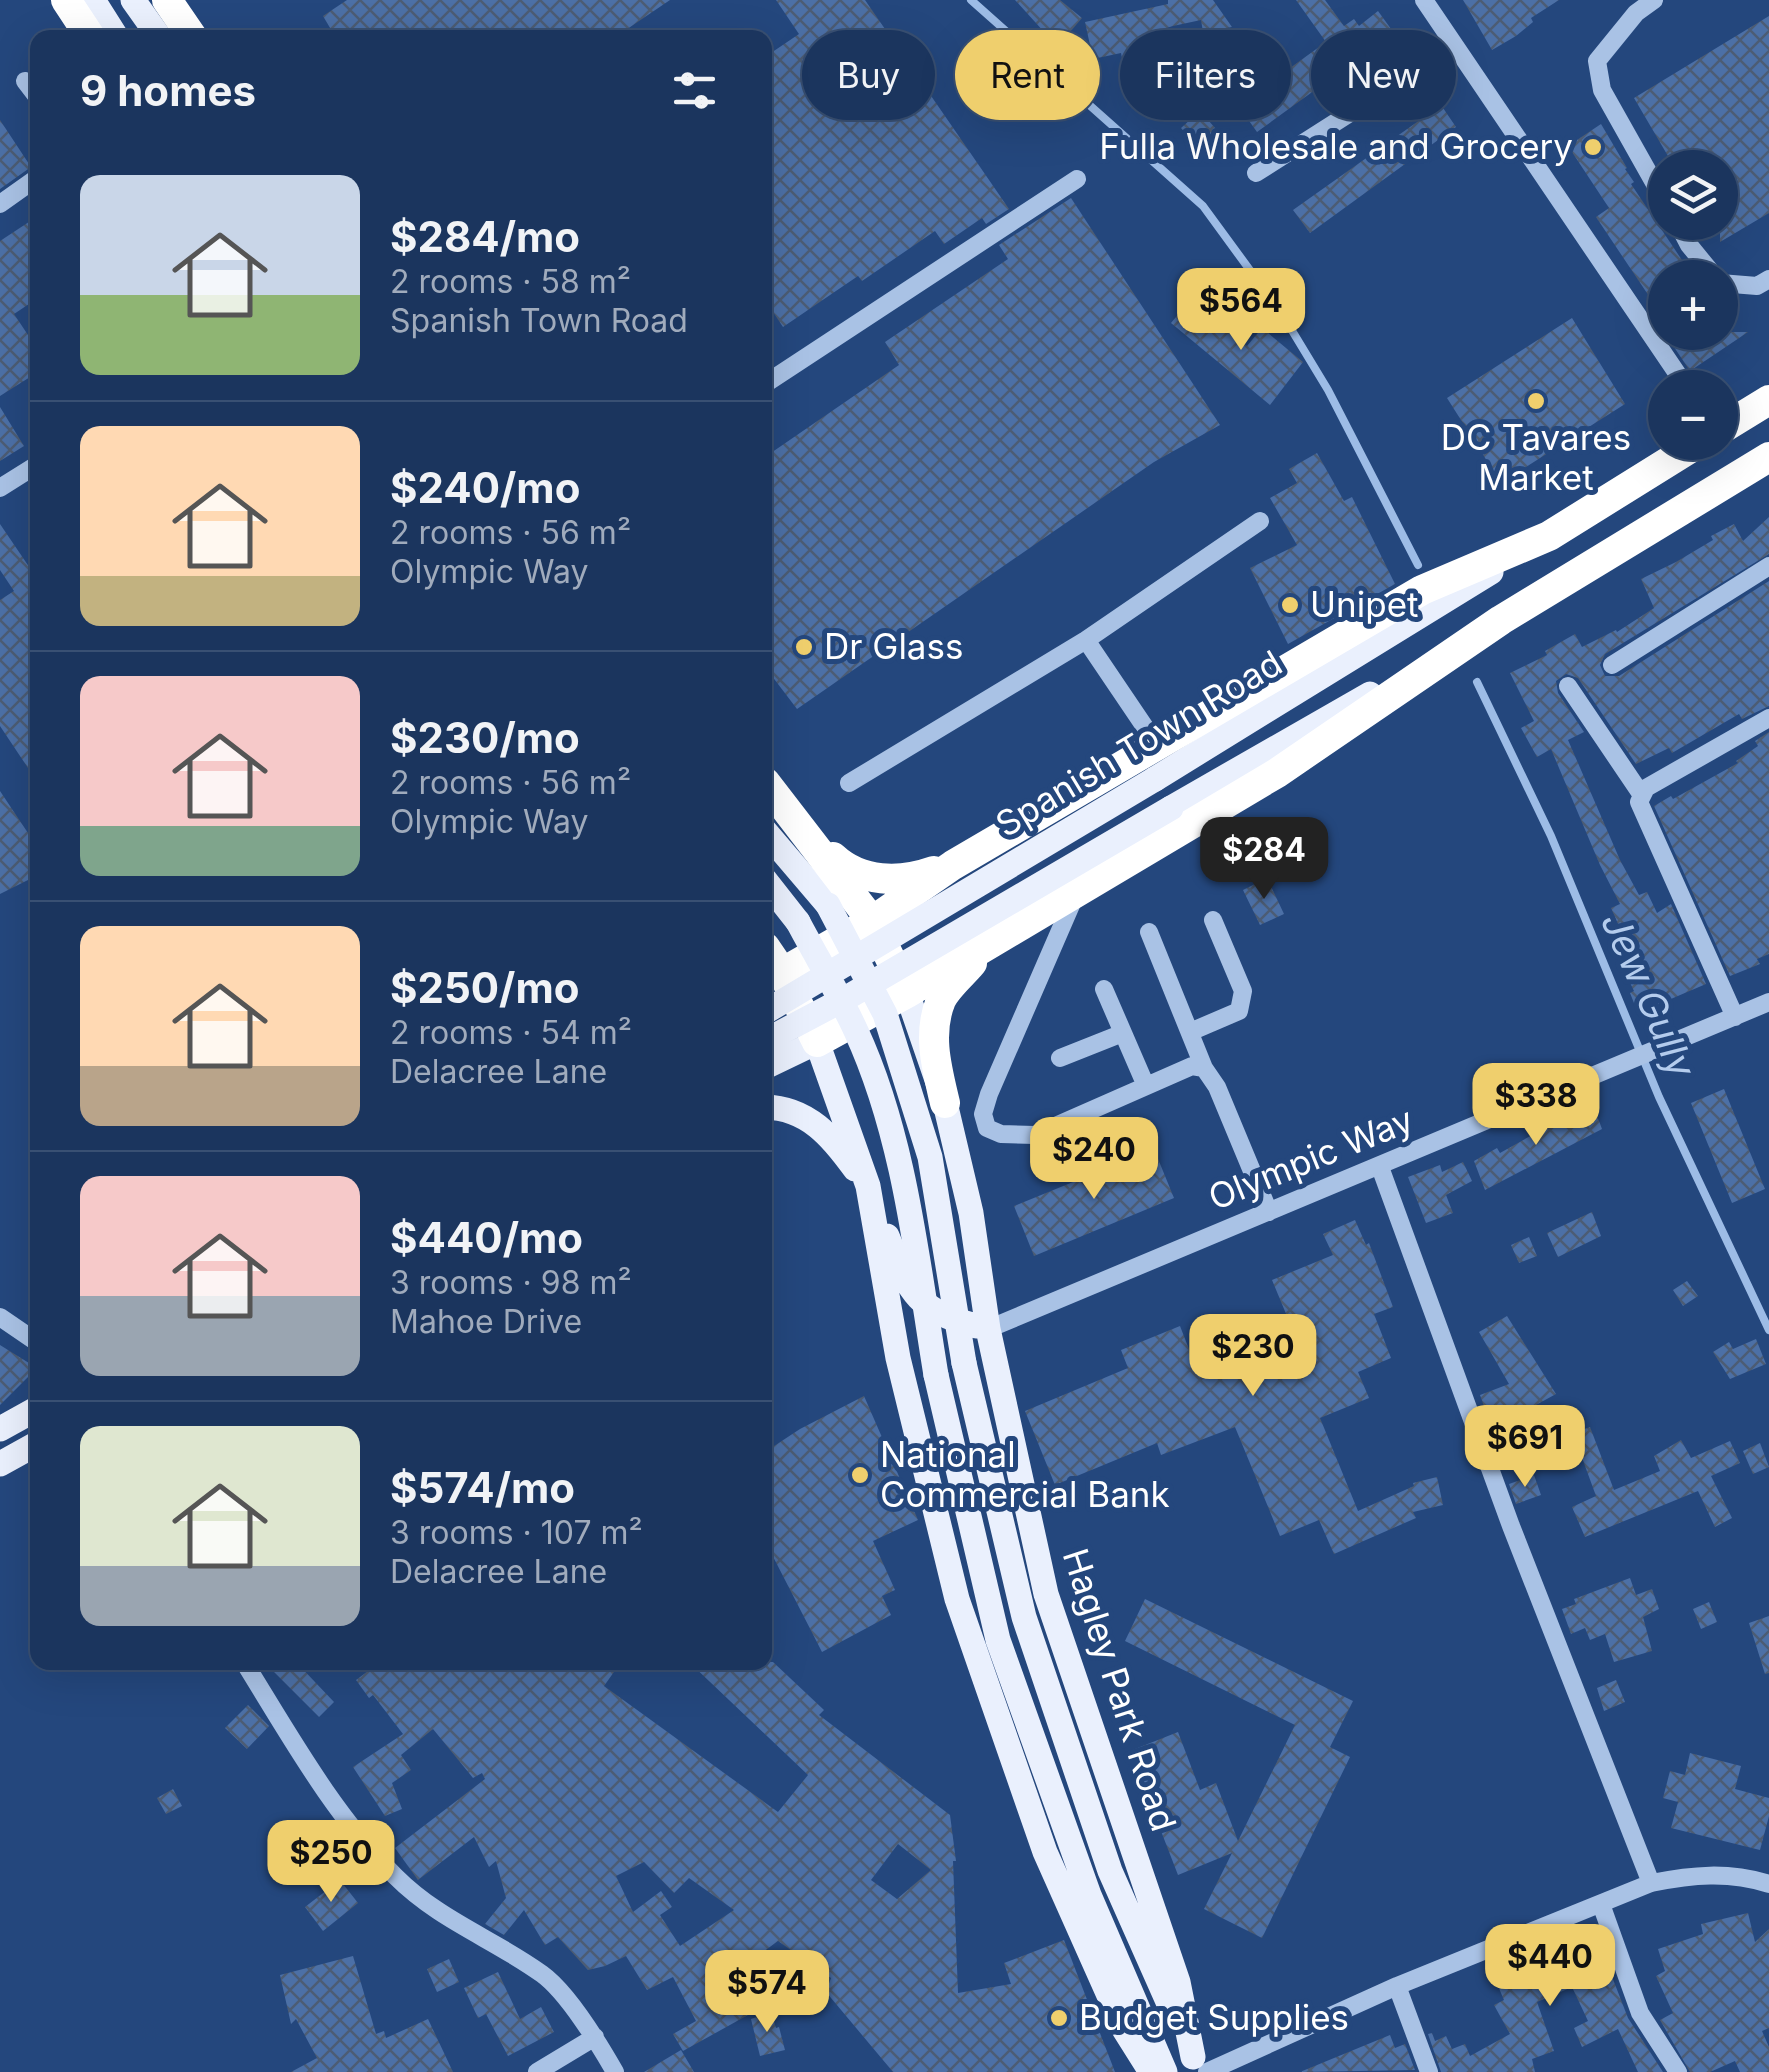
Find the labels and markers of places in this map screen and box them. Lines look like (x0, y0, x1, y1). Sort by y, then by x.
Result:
place label: Fulla Wholesale and Grocery (1099, 125, 1573, 167)
marker: Fulla Wholesale and Grocery (1582, 136, 1604, 158)
pin: $564 (1182, 268, 1300, 353)
marker: DC Tavares Market (1525, 390, 1547, 412)
place label: DC Tavares Market (1441, 416, 1631, 498)
place label: Unipet (1310, 583, 1419, 625)
marker: Unipet (1279, 594, 1301, 616)
place label: Dr Glass (824, 625, 963, 667)
marker: Dr Glass (793, 636, 815, 658)
pin: $284 (1205, 817, 1323, 902)
pin: $338 (1477, 1063, 1595, 1148)
pin: $240 (1035, 1117, 1153, 1202)
pin: $230 (1194, 1314, 1312, 1399)
pin: $691 (1466, 1405, 1584, 1490)
place label: National Commercial Bank (880, 1433, 1170, 1515)
marker: National Commercial Bank (849, 1464, 871, 1486)
pin: $250 (272, 1820, 390, 1905)
pin: $440 (1491, 1924, 1609, 2009)
pin: $574 (708, 1950, 826, 2035)
place label: Budget Supplies (1079, 1996, 1349, 2038)
marker: Budget Supplies (1048, 2007, 1070, 2029)

